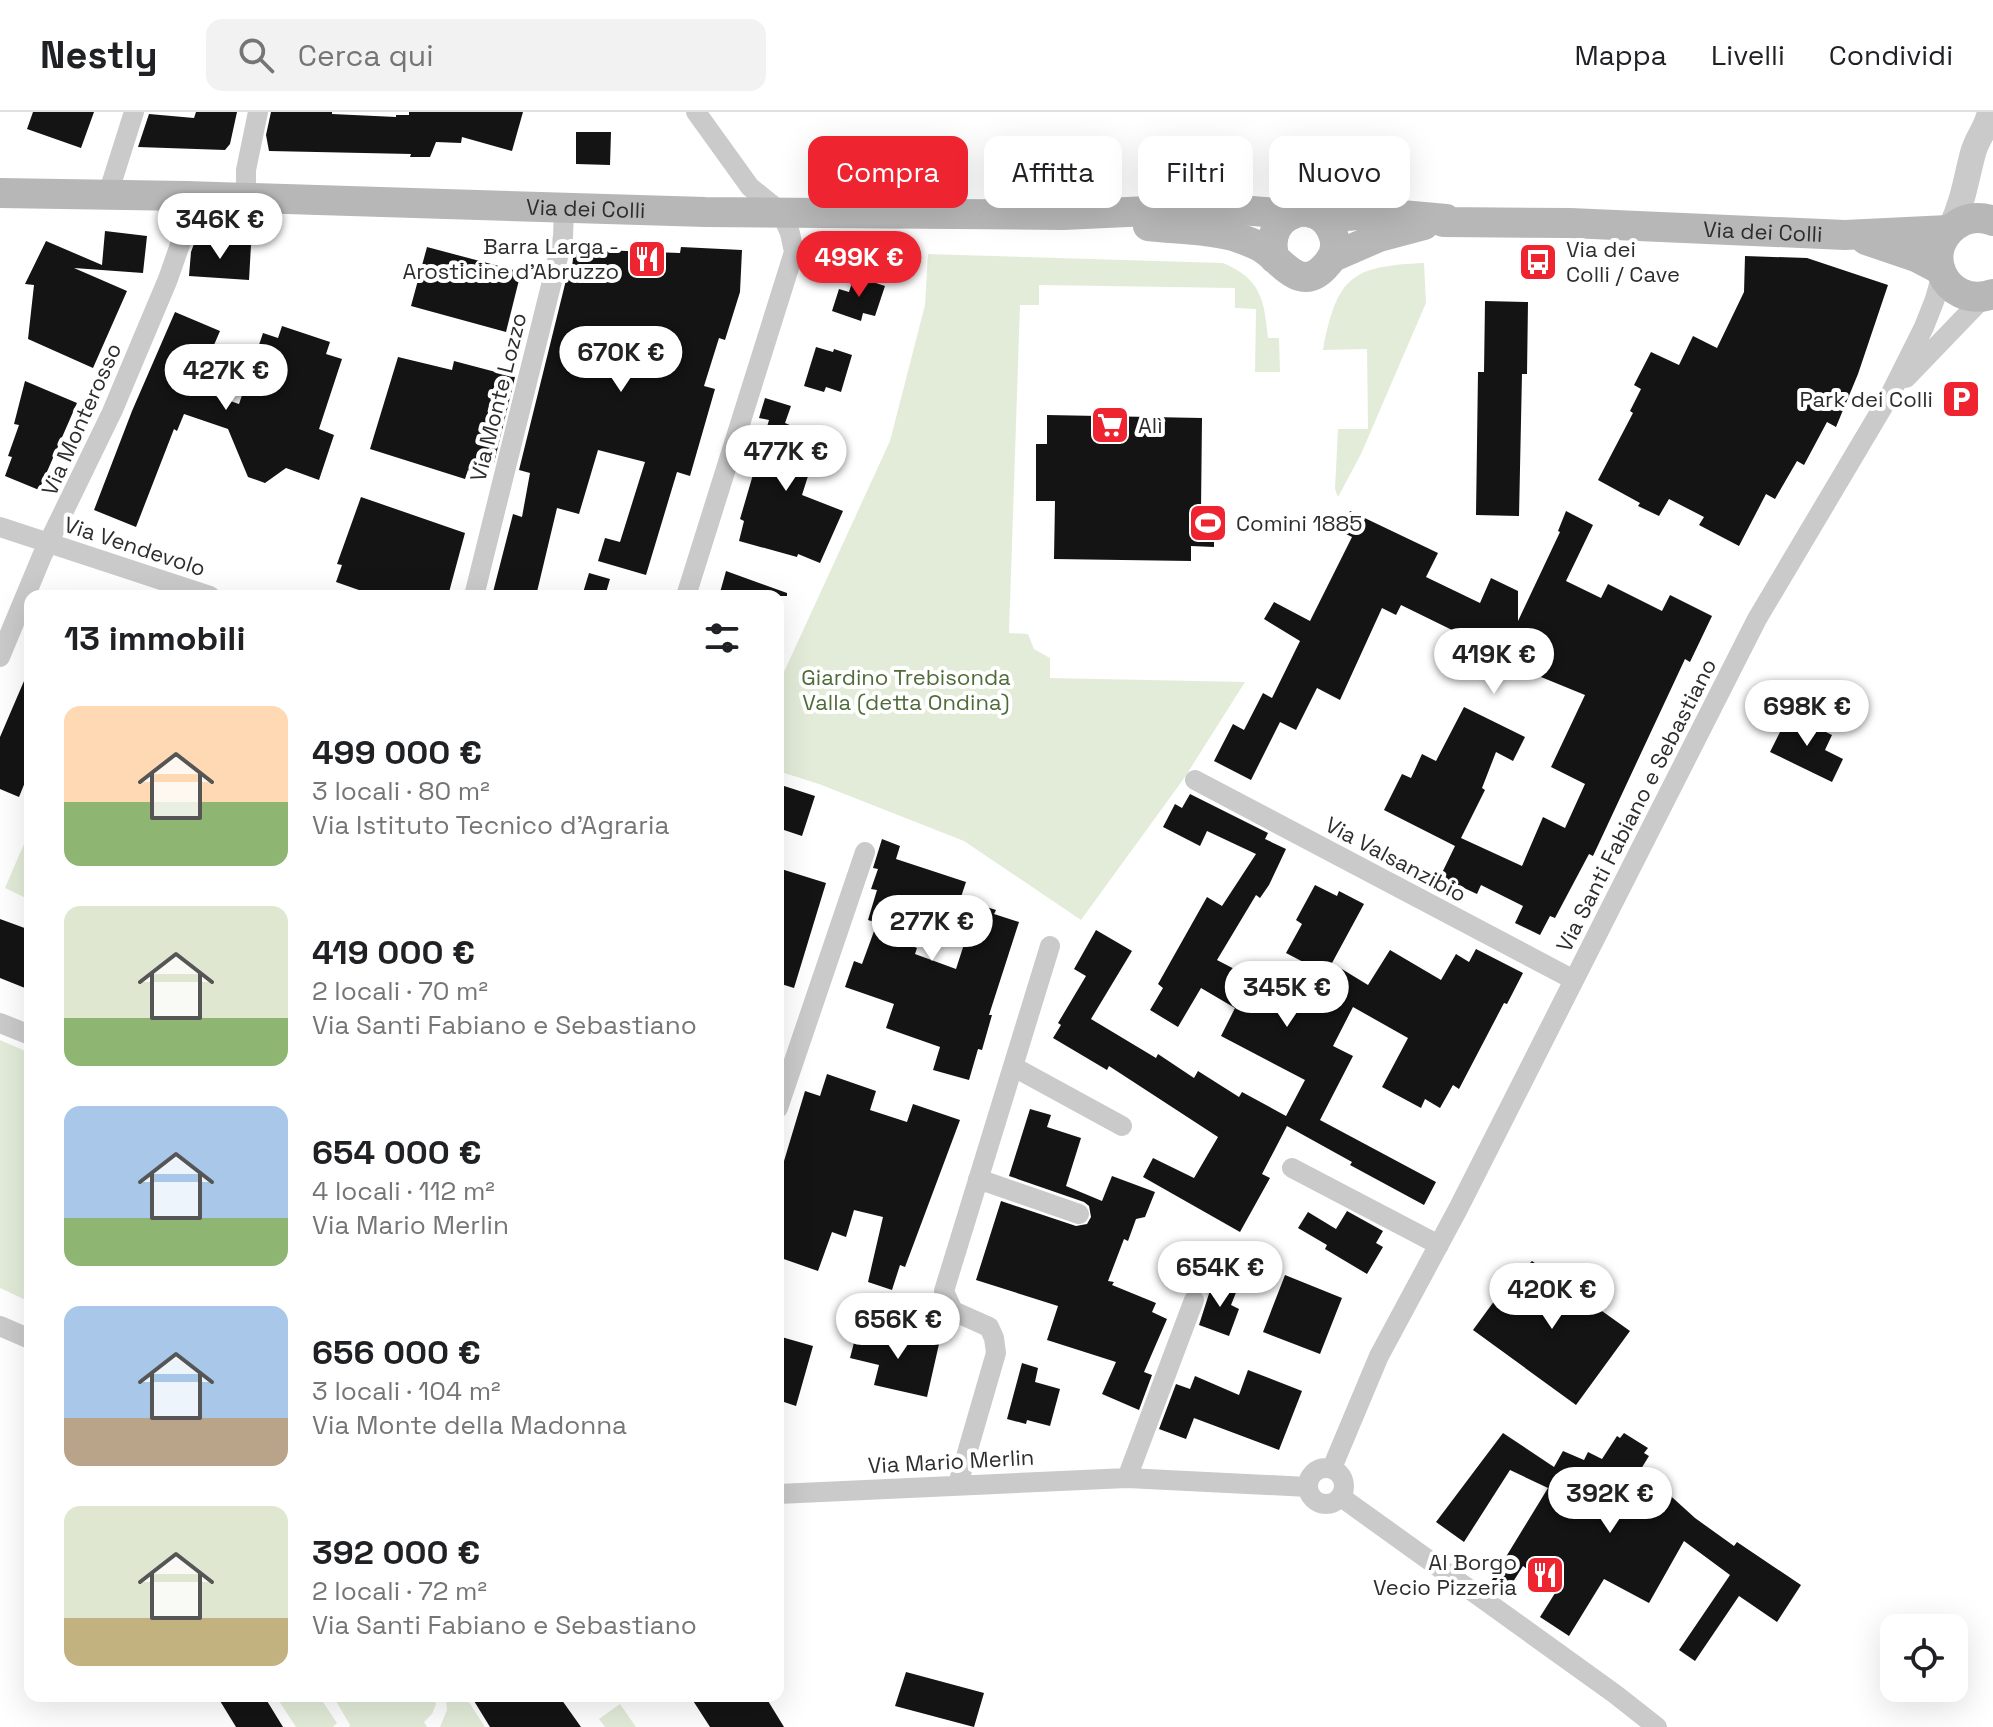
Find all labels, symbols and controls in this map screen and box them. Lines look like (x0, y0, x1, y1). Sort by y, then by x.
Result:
search box (206, 19, 766, 91)
text: Nestly (40, 31, 158, 79)
icon: search (234, 33, 278, 77)
text: Cerca qui (298, 36, 434, 75)
text: Mappa (1574, 37, 1667, 73)
text: Livelli (1711, 37, 1785, 73)
text: Condividi (1829, 37, 1953, 73)
chip: Compra (808, 136, 968, 208)
chip: Affitta (984, 136, 1122, 208)
chip: Filtri (1138, 136, 1253, 208)
chip: Nuovo (1269, 136, 1410, 208)
street label: Via dei Colli (526, 192, 646, 224)
pin: 346K € (155, 193, 285, 261)
text: 346K € (176, 202, 264, 236)
street label: Via dei Colli (1702, 215, 1823, 248)
pin: 499K € (794, 231, 924, 299)
place label: Barra Larga - Arosticine d'Abruzzo (402, 232, 619, 285)
place label: Via dei Colli / Cave (1566, 235, 1680, 288)
restaurant icon: Barra Larga - Arosticine d'Abruzzo (626, 238, 668, 280)
text: 499K € (814, 240, 904, 274)
bus stop icon: Via dei Colli / Cave (1517, 241, 1559, 283)
street label: Via Monte Lozzo (464, 310, 532, 484)
pin: 670K € (556, 326, 686, 394)
text: 670K € (577, 335, 665, 369)
street label: Via Monterosso (35, 338, 127, 500)
pin: 427K € (161, 344, 291, 412)
text: 427K € (183, 353, 269, 387)
parking icon: Park dei Colli (1940, 378, 1982, 420)
place label: Park dei Colli (1799, 385, 1933, 413)
supermarket icon: Alì (1089, 404, 1131, 446)
place label: Alì (1138, 411, 1163, 439)
pin: 477K € (721, 425, 851, 493)
text: 477K € (744, 434, 828, 468)
sports icon: Comini 1885 (1187, 502, 1229, 544)
place label: Comini 1885 (1236, 509, 1362, 537)
street label: Via Vendevolo (61, 510, 209, 582)
icon: filters (700, 616, 744, 660)
text: 13 immobili (64, 617, 245, 660)
pin: 419K € (1429, 628, 1559, 696)
text: 419K € (1452, 637, 1536, 671)
street label: Via Santi Fabiano e Sebastiano (1550, 654, 1722, 956)
park label: Giardino Trebisonda Valla (detta Ondina) (801, 663, 1011, 716)
pin: 698K € (1742, 680, 1872, 748)
text: 698K € (1763, 689, 1851, 723)
text: 499 000 € (312, 731, 482, 774)
icon: home (128, 738, 224, 834)
text: 3 locali · 80 m² (312, 774, 490, 808)
text: Via Istituto Tecnico d'Agraria (312, 808, 669, 842)
street label: Via Valsanzibio (1321, 810, 1471, 908)
pin: 277K € (867, 895, 997, 963)
text: 277K € (890, 904, 974, 938)
text: 419 000 € (312, 931, 475, 974)
icon: home (128, 938, 224, 1034)
pin: 345K € (1222, 961, 1352, 1029)
text: 345K € (1243, 970, 1331, 1004)
text: 2 locali · 70 m² (312, 974, 488, 1008)
text: Via Santi Fabiano e Sebastiano (312, 1008, 697, 1042)
text: 654 000 € (312, 1131, 481, 1174)
icon: home (128, 1138, 224, 1234)
text: 4 locali · 112 m² (312, 1174, 495, 1208)
text: Via Mario Merlin (312, 1208, 509, 1242)
pin: 654K € (1155, 1241, 1285, 1309)
text: 654K € (1176, 1250, 1264, 1284)
pin: 420K € (1487, 1263, 1617, 1331)
text: 420K € (1507, 1272, 1597, 1306)
pin: 656K € (833, 1293, 963, 1361)
text: 656K € (854, 1302, 942, 1336)
text: 656 000 € (312, 1331, 481, 1374)
icon: home (128, 1338, 224, 1434)
text: 3 locali · 104 m² (312, 1374, 501, 1408)
text: Via Monte della Madonna (312, 1408, 627, 1442)
street label: Via Mario Merlin (867, 1443, 1035, 1479)
pin: 392K € (1545, 1467, 1675, 1535)
text: 392K € (1566, 1476, 1654, 1510)
text: 392 000 € (312, 1531, 480, 1574)
icon: home (128, 1538, 224, 1634)
place label: Al Borgo Vecio Pizzeria (1373, 1548, 1517, 1601)
restaurant icon: Al Borgo Vecio Pizzeria (1524, 1554, 1566, 1596)
text: 2 locali · 72 m² (312, 1574, 487, 1608)
text: Via Santi Fabiano e Sebastiano (312, 1608, 697, 1642)
map controls (1880, 1614, 1968, 1702)
button: locate (1880, 1614, 1968, 1702)

